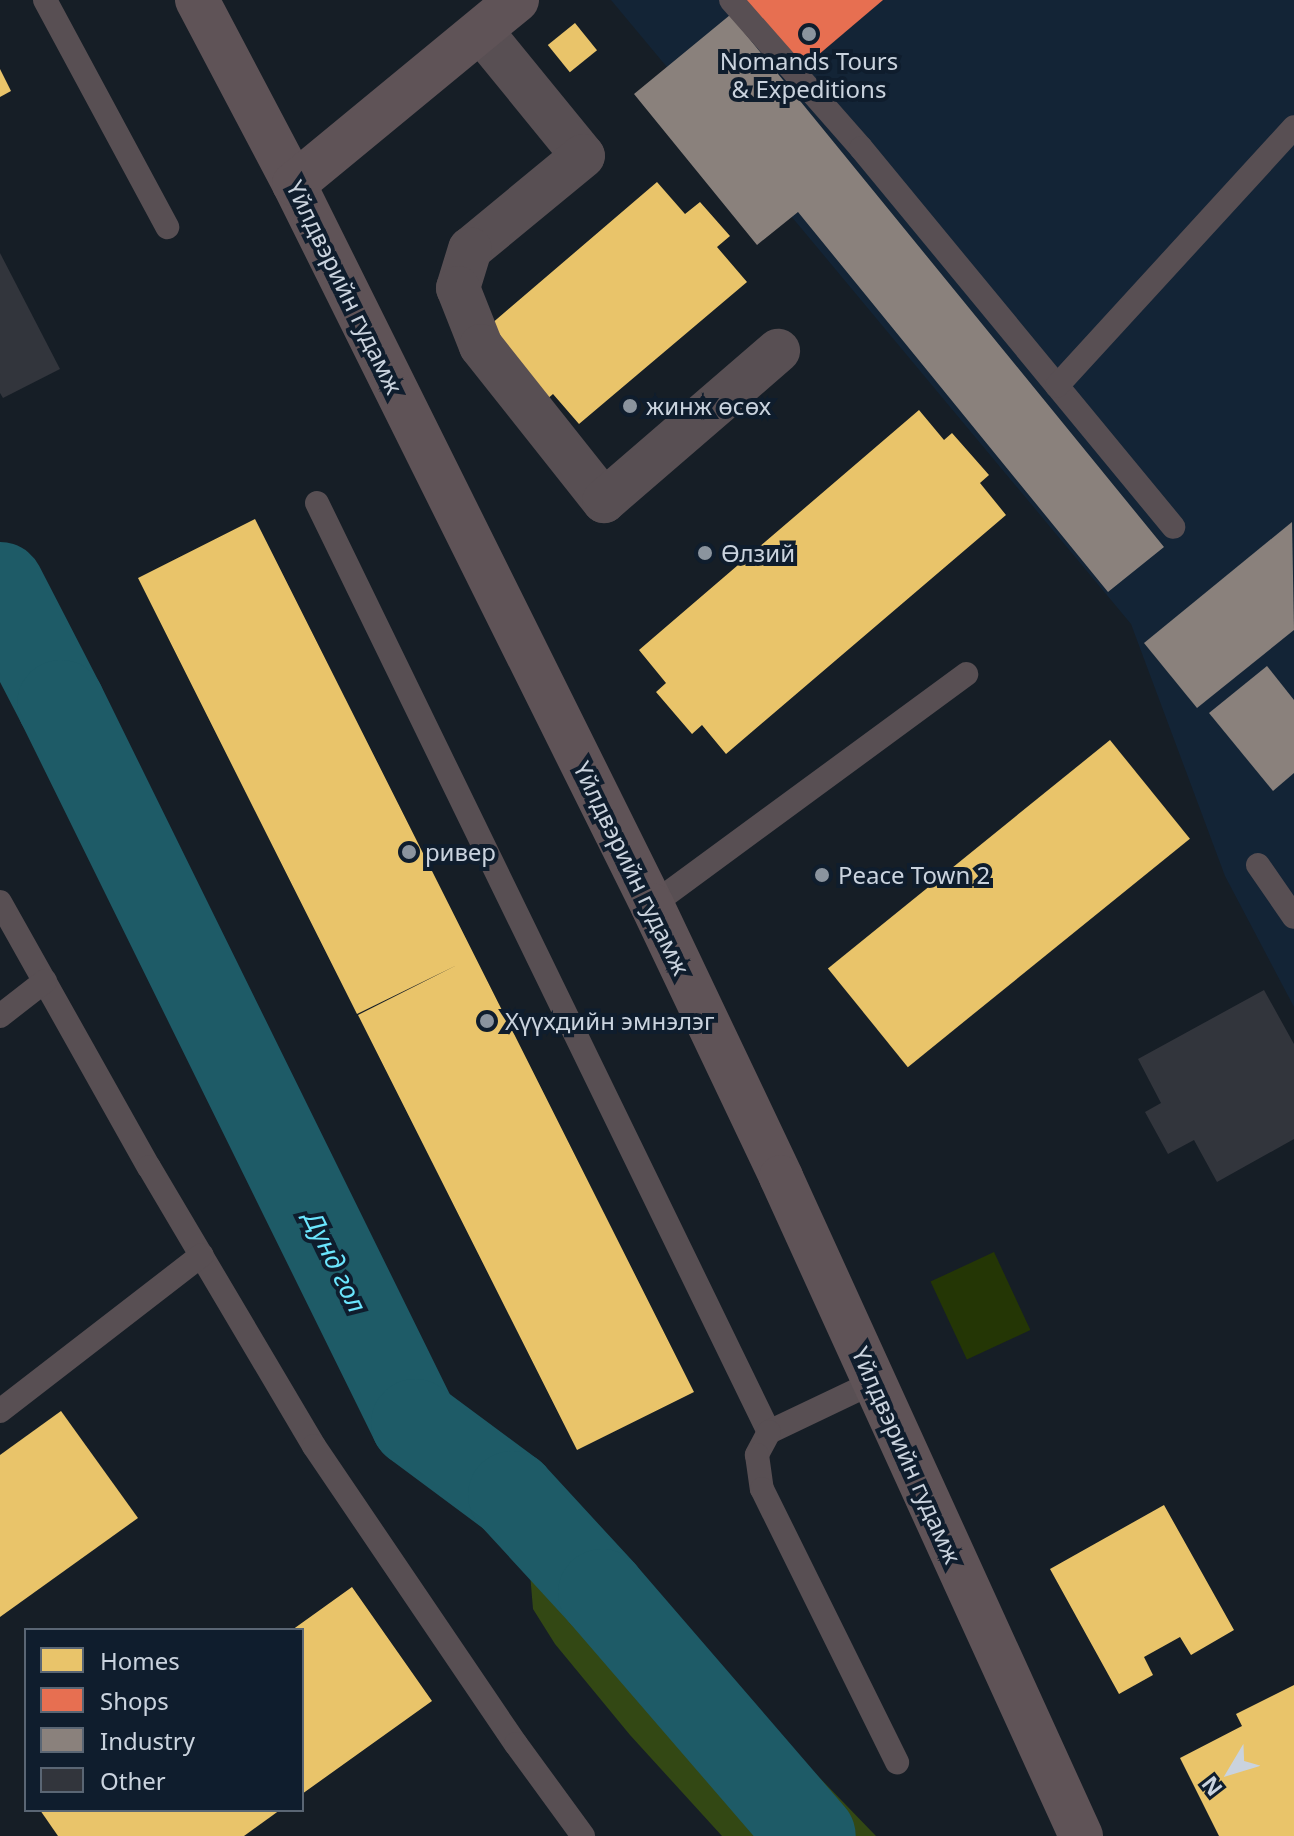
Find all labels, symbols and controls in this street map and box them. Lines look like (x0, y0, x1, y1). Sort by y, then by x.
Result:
marker: Nomands Tours & Expeditions (800, 25, 818, 43)
place label: Nomands Tours & Expeditions (720, 47, 898, 103)
street label: Yйлдвэрийн гудамж (281, 176, 409, 398)
place label: жинж өсөх (646, 392, 771, 420)
marker: жинж өсөх (621, 397, 639, 415)
place label: Өлзий (721, 539, 795, 567)
marker: Өлзий (696, 544, 714, 562)
street label: Yйлдвэрийн гудамж (568, 757, 696, 979)
place label: ривер (425, 838, 496, 866)
marker: ривер (400, 843, 418, 861)
place label: Peace Town 2 (838, 861, 990, 889)
marker: Peace Town 2 (813, 866, 831, 884)
place label: Хүүхдийн эмнэлэг (505, 1007, 714, 1035)
marker: Хүүхдийн эмнэлэг (476, 1010, 498, 1032)
water label: Дунд гол (297, 1206, 373, 1318)
street label: Yйлдвэрийн гудамж (846, 1342, 968, 1568)
legend (24, 1628, 304, 1812)
text: Homes (100, 1644, 180, 1677)
text: Shops (100, 1684, 169, 1717)
text: Industry (100, 1724, 195, 1757)
north arrow (1190, 1732, 1270, 1812)
text: Other (100, 1764, 166, 1797)
text: N (1194, 1770, 1228, 1803)

